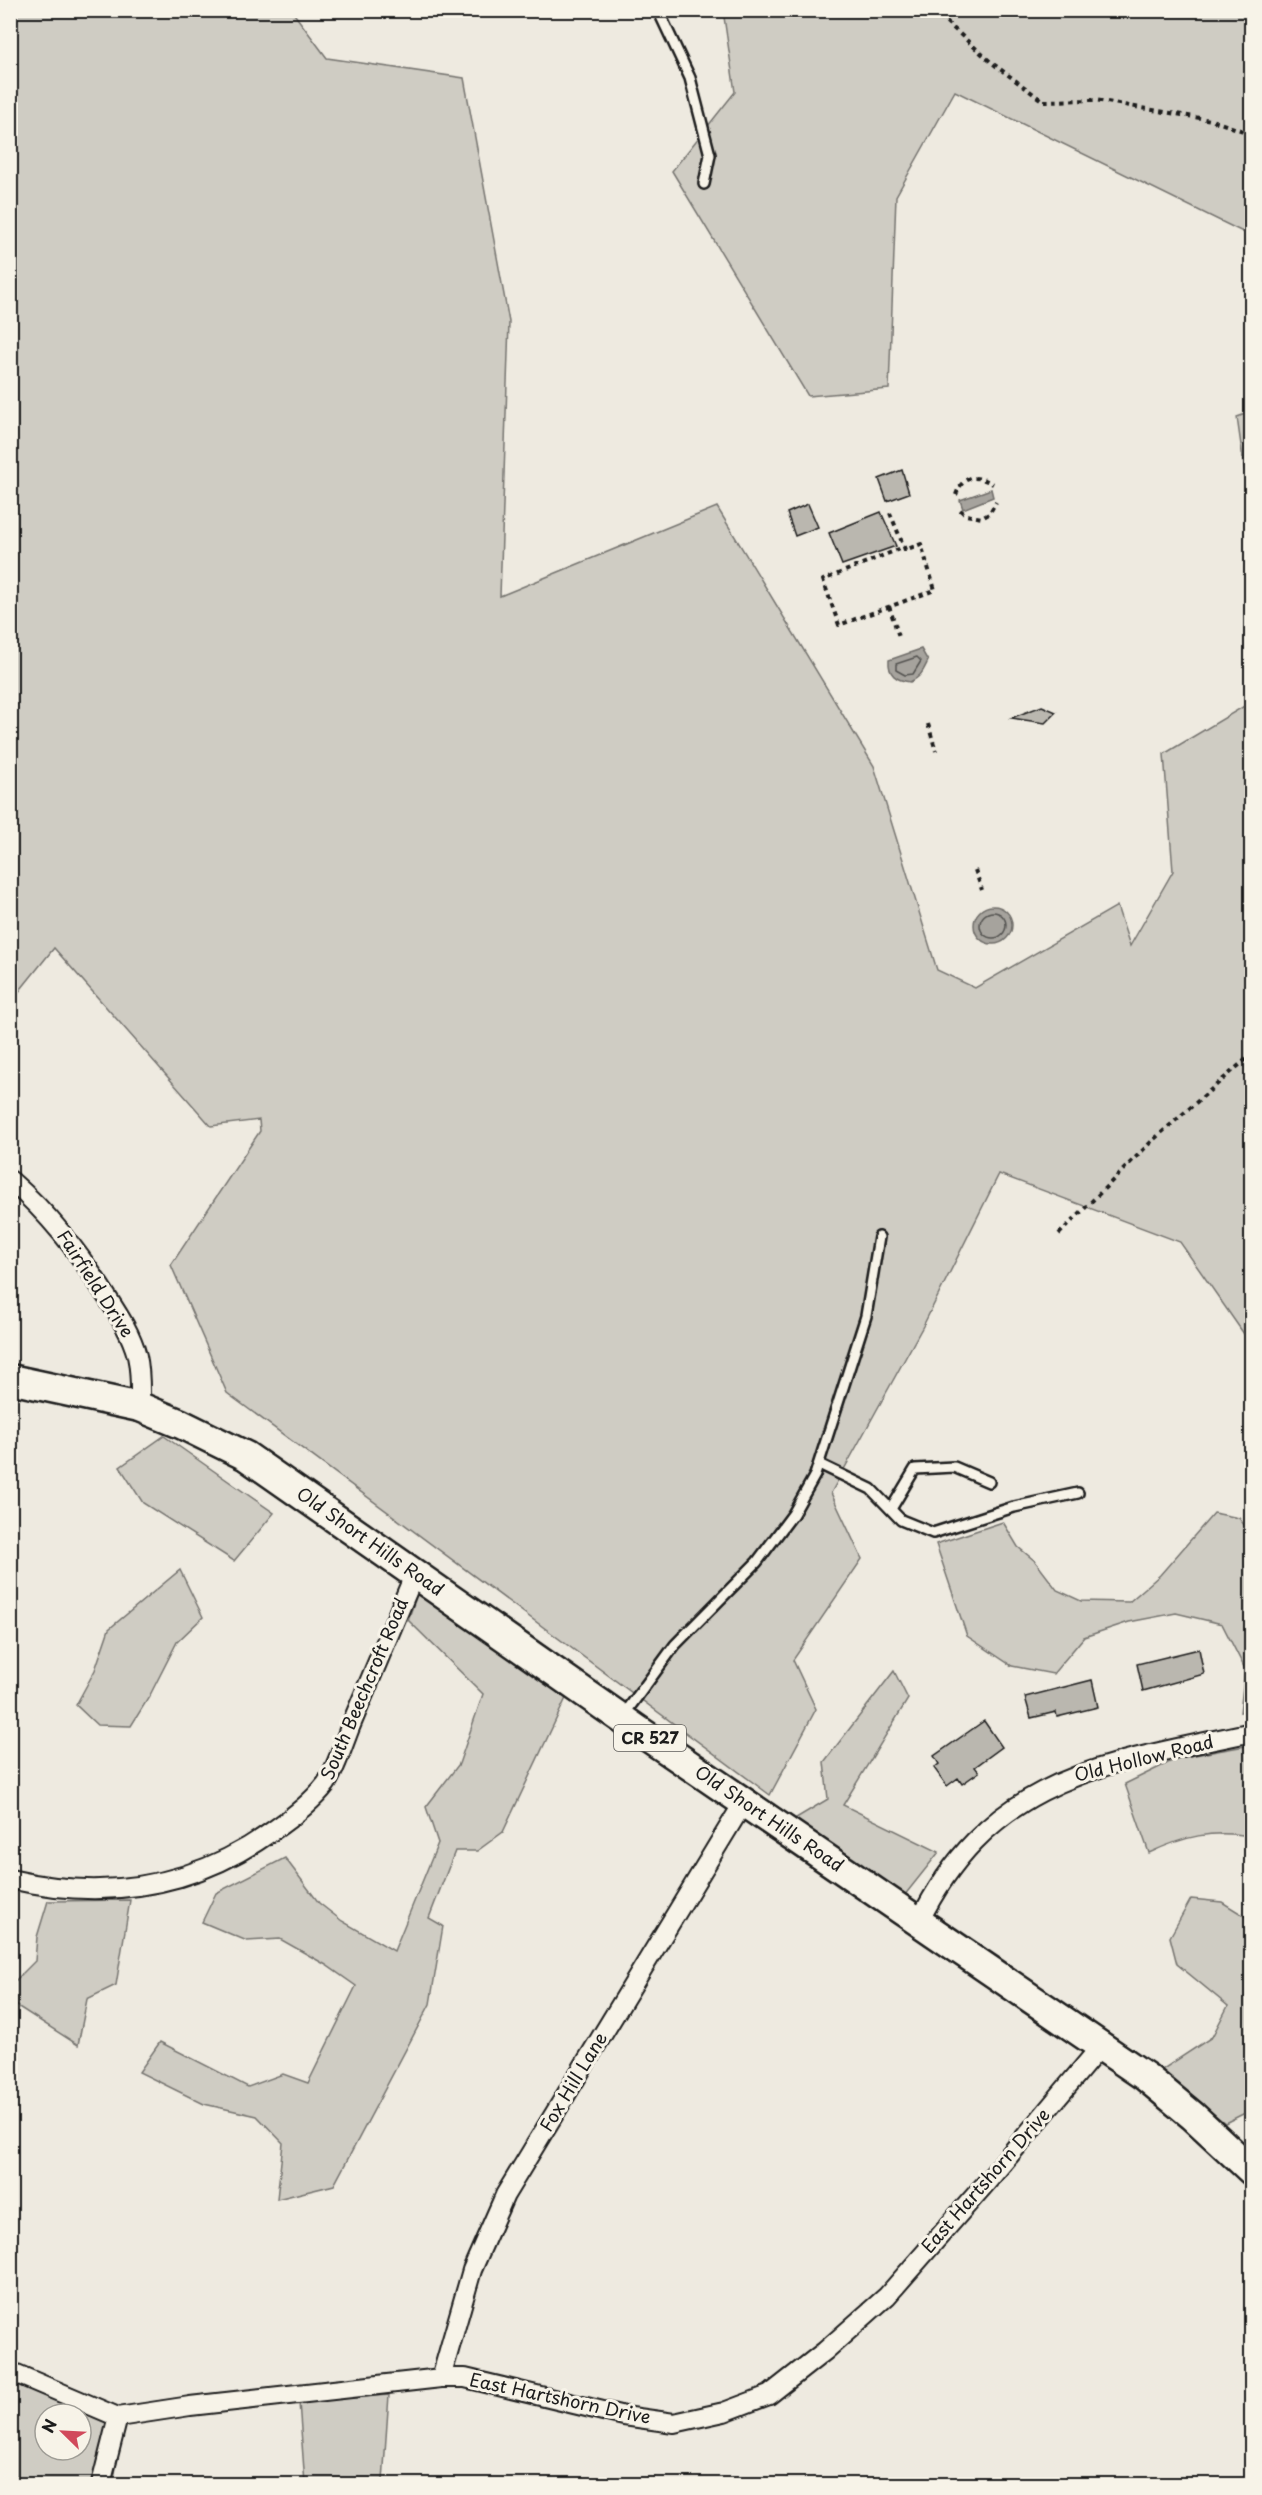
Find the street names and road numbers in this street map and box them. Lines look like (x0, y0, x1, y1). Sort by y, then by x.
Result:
street label: Fairfield Drive (51, 1224, 141, 1342)
street label: Old Short Hills Road (292, 1480, 450, 1602)
street label: South Beechcroft Road (313, 1593, 414, 1784)
road number: CR 527 (614, 1725, 686, 1751)
street label: Old Hollow Road (1071, 1727, 1216, 1788)
street label: Old Short Hills Road (690, 1758, 850, 1878)
street label: Fox Hill Lane (532, 2026, 613, 2136)
street label: East Hartshorn Drive (914, 2102, 1056, 2258)
street label: East Hartshorn Drive (467, 2365, 653, 2430)

